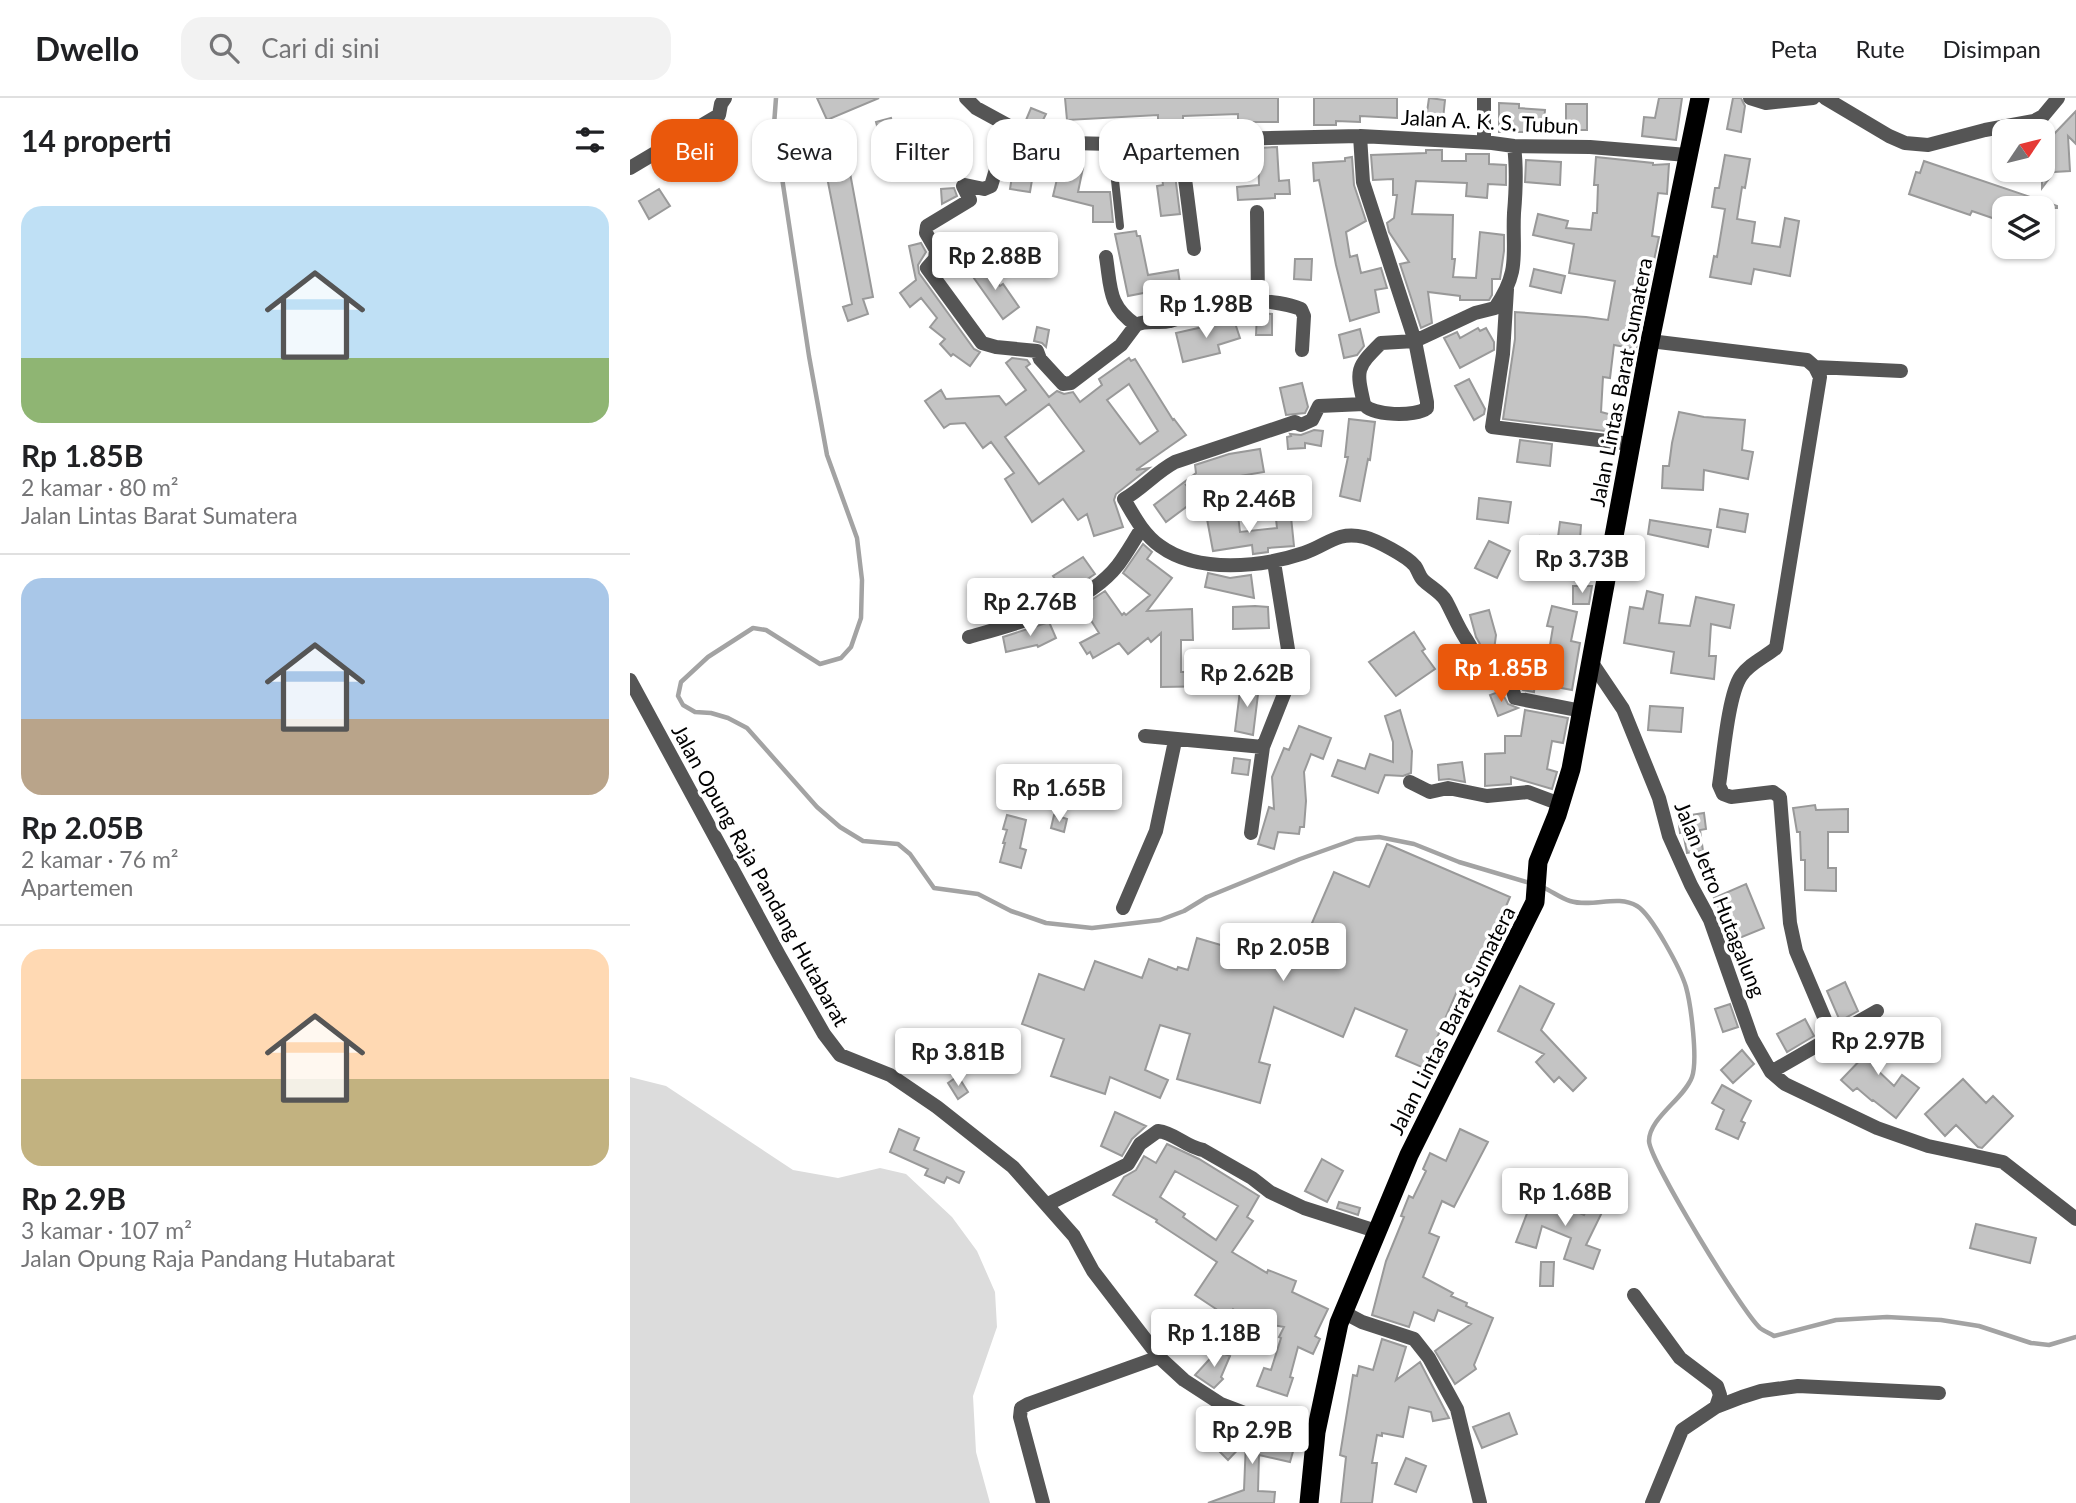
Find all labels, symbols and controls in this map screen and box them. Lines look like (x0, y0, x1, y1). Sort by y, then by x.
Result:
search box (181, 17, 671, 80)
text: Dwello (35, 28, 139, 68)
icon: search (205, 29, 243, 67)
text: Cari di sini (261, 32, 380, 64)
text: Peta (1771, 34, 1817, 63)
text: Rute (1855, 34, 1905, 63)
text: Disimpan (1943, 34, 2041, 63)
street label: Jalan A. K. S. Tubun (1401, 104, 1579, 138)
chip: Beli (651, 119, 738, 182)
chip: Sewa (752, 119, 857, 182)
chip: Filter (871, 119, 973, 182)
chip: Baru (987, 119, 1085, 182)
chip: Apartemen (1099, 119, 1264, 182)
north arrow (1992, 119, 2054, 182)
map controls (1992, 119, 2055, 259)
icon: filters (571, 121, 609, 159)
text: 14 properti (21, 122, 172, 158)
button: layers (1992, 196, 2055, 259)
pin: Rp 2.88B (923, 232, 1067, 292)
text: Rp 2.88B (948, 241, 1042, 269)
icon: home (252, 252, 378, 378)
street label: Jalan Lintas Barat Sumatera (1584, 256, 1656, 508)
pin: Rp 1.98B (1134, 280, 1278, 340)
text: Rp 1.98B (1159, 289, 1253, 317)
text: Rp 1.85B (21, 437, 144, 473)
text: 2 kamar · 80 m² (21, 473, 179, 501)
pin: Rp 2.46B (1177, 476, 1321, 535)
text: Rp 2.46B (1202, 484, 1296, 512)
text: Jalan Lintas Barat Sumatera (21, 501, 298, 529)
pin: Rp 3.73B (1510, 536, 1654, 595)
text: Rp 3.73B (1535, 544, 1629, 572)
pin: Rp 2.76B (958, 578, 1102, 638)
text: Rp 2.76B (983, 587, 1077, 615)
icon: home (252, 624, 378, 750)
pin: Rp 1.85B (1429, 644, 1573, 704)
pin: Rp 2.62B (1175, 650, 1319, 709)
text: Rp 1.85B (1454, 653, 1548, 681)
text: Rp 2.62B (1200, 658, 1294, 686)
street label: Jalan Opung Raja Pandang Hutabarat (667, 720, 855, 1031)
pin: Rp 1.65B (987, 764, 1131, 824)
text: Rp 1.65B (1012, 773, 1106, 801)
street label: Jalan Jetro Hutagalung (1670, 798, 1772, 1000)
text: Rp 2.05B (21, 809, 144, 845)
text: 2 kamar · 76 m² (21, 845, 179, 873)
text: Apartemen (21, 873, 133, 901)
street label: Jalan Lintas Barat Sumatera (1383, 902, 1519, 1138)
pin: Rp 2.05B (1211, 924, 1355, 983)
text: Rp 2.05B (1236, 932, 1330, 960)
icon: home (252, 995, 378, 1121)
pin: Rp 2.97B (1806, 1018, 1950, 1077)
text: Rp 2.97B (1831, 1026, 1925, 1054)
pin: Rp 3.81B (886, 1028, 1030, 1088)
text: Rp 3.81B (911, 1037, 1005, 1065)
pin: Rp 1.68B (1493, 1168, 1637, 1228)
text: Rp 1.68B (1518, 1177, 1612, 1205)
text: Rp 2.9B (21, 1180, 126, 1216)
text: 3 kamar · 107 m² (21, 1216, 192, 1244)
text: Jalan Opung Raja Pandang Hutabarat (21, 1244, 395, 1272)
pin: Rp 1.18B (1142, 1310, 1286, 1369)
text: Rp 1.18B (1167, 1318, 1261, 1346)
pin: Rp 2.9B (1187, 1406, 1317, 1466)
text: Rp 2.9B (1212, 1415, 1292, 1443)

